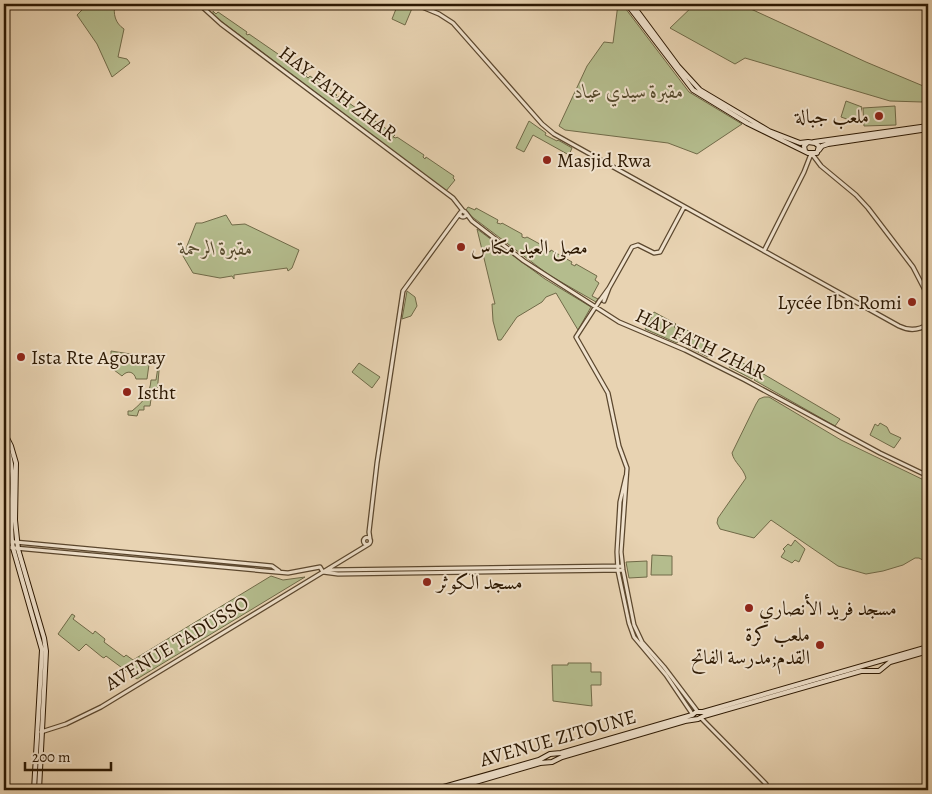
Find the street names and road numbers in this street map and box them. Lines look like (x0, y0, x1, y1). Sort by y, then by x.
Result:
street label: HAY FATH ZHAR (273, 40, 403, 147)
street label: HAY FATH ZHAR (631, 302, 772, 386)
street label: AVENUE TADUSSO (99, 589, 254, 697)
street label: AVENUE ZITOUNE (476, 703, 639, 773)

